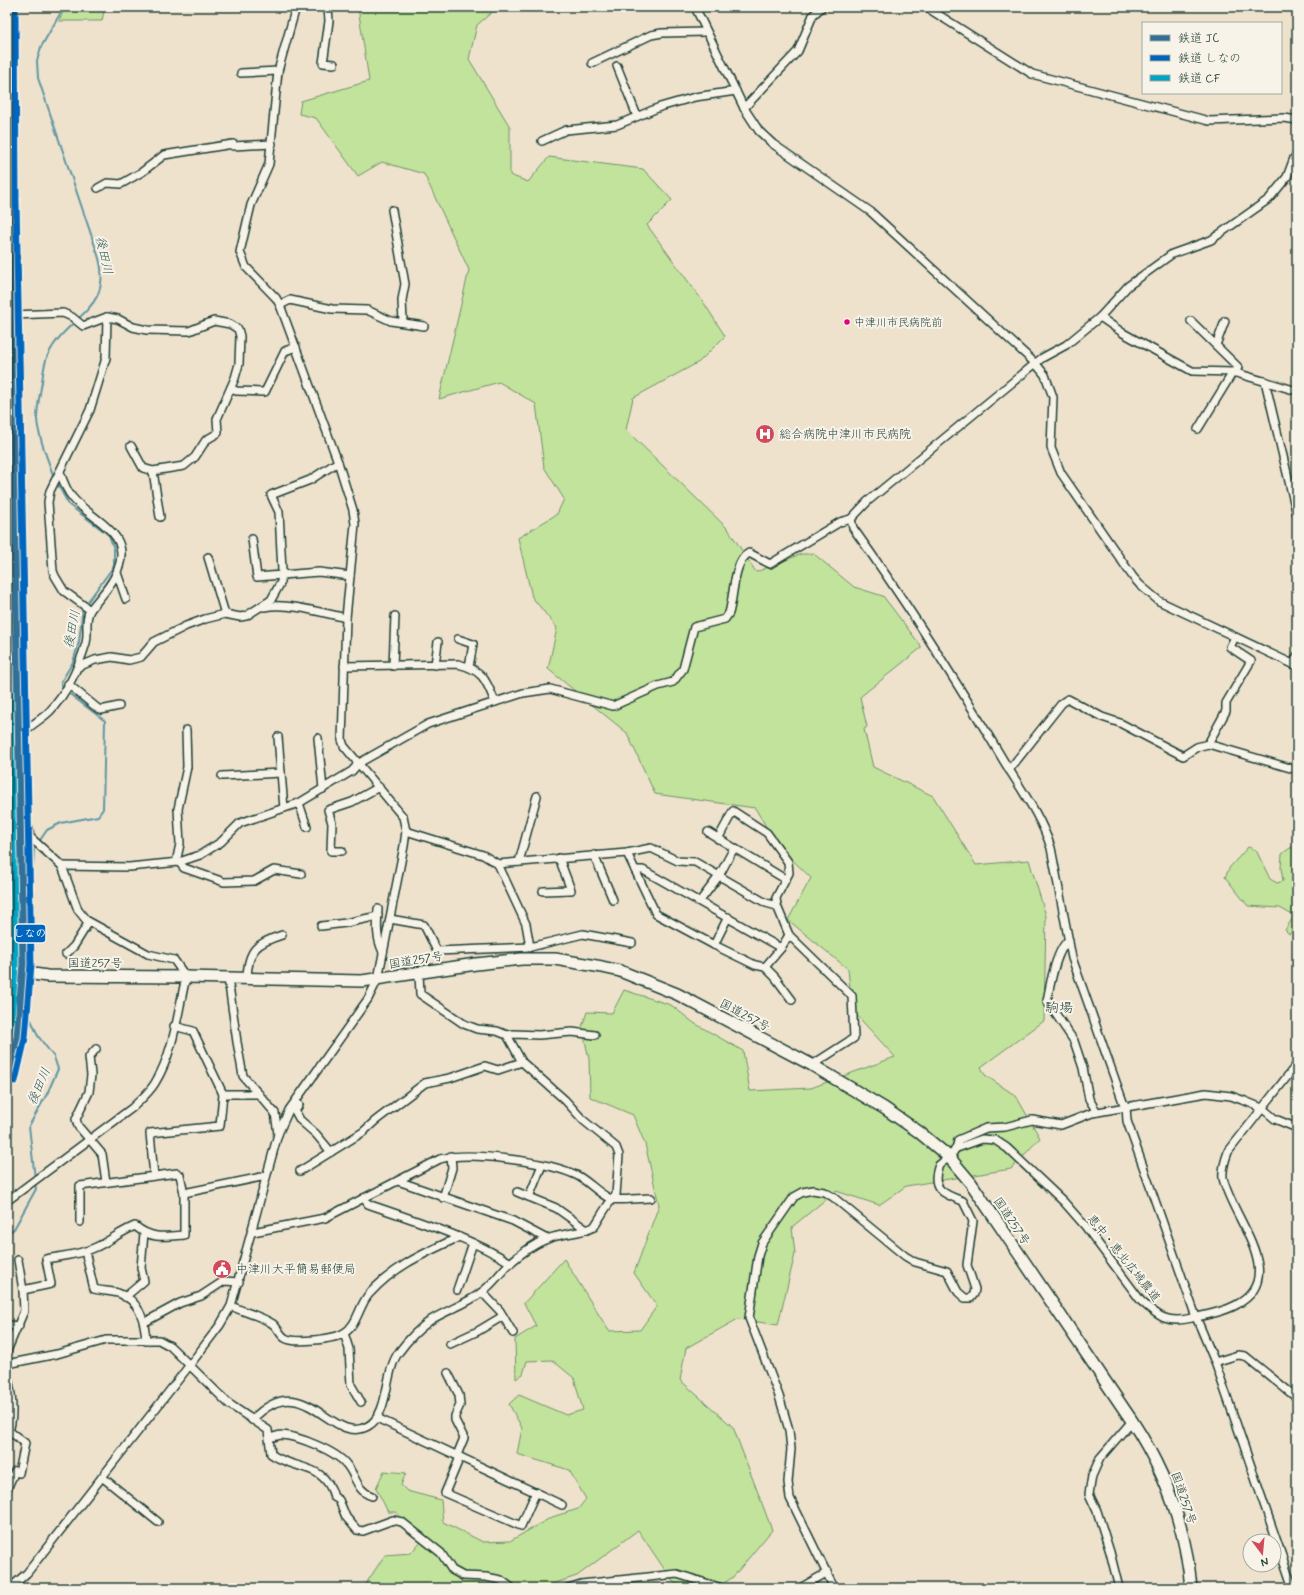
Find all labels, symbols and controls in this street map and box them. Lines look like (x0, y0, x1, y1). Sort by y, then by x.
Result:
legend (1142, 22, 1282, 94)
text: 鉄道 JC (1178, 31, 1219, 47)
text: 鉄道 しなの (1178, 51, 1241, 67)
text: 鉄道 CF (1178, 71, 1221, 87)
water label: 後田川 (91, 234, 116, 276)
place label: 中津川市民病院前 (854, 316, 942, 330)
marker: 中津川市民病院前 (842, 317, 852, 327)
hospital icon: 総合病院中津川市民病院 (754, 423, 776, 445)
place label: 総合病院中津川市民病院 (779, 427, 911, 443)
water label: 後田川 (60, 609, 85, 650)
line badge: しなの (15, 924, 46, 943)
text: しなの (14, 927, 47, 941)
street label: 国道257号 (388, 949, 445, 973)
street label: 国道257号 (68, 956, 122, 972)
street label: 国道257号 (717, 996, 773, 1036)
district label: 駒場 (1045, 999, 1073, 1017)
water label: 後田川 (24, 1065, 55, 1108)
street label: 国道257号 (989, 1194, 1033, 1249)
street label: 恵中・恵北広域農道 (1083, 1212, 1163, 1306)
public building icon: 中津川大平簡易郵便局 (211, 1258, 233, 1280)
place label: 中津川大平簡易郵便局 (236, 1262, 356, 1278)
street label: 国道257号 (1167, 1470, 1200, 1527)
north arrow (1242, 1533, 1282, 1573)
text: N (1259, 1554, 1270, 1569)

